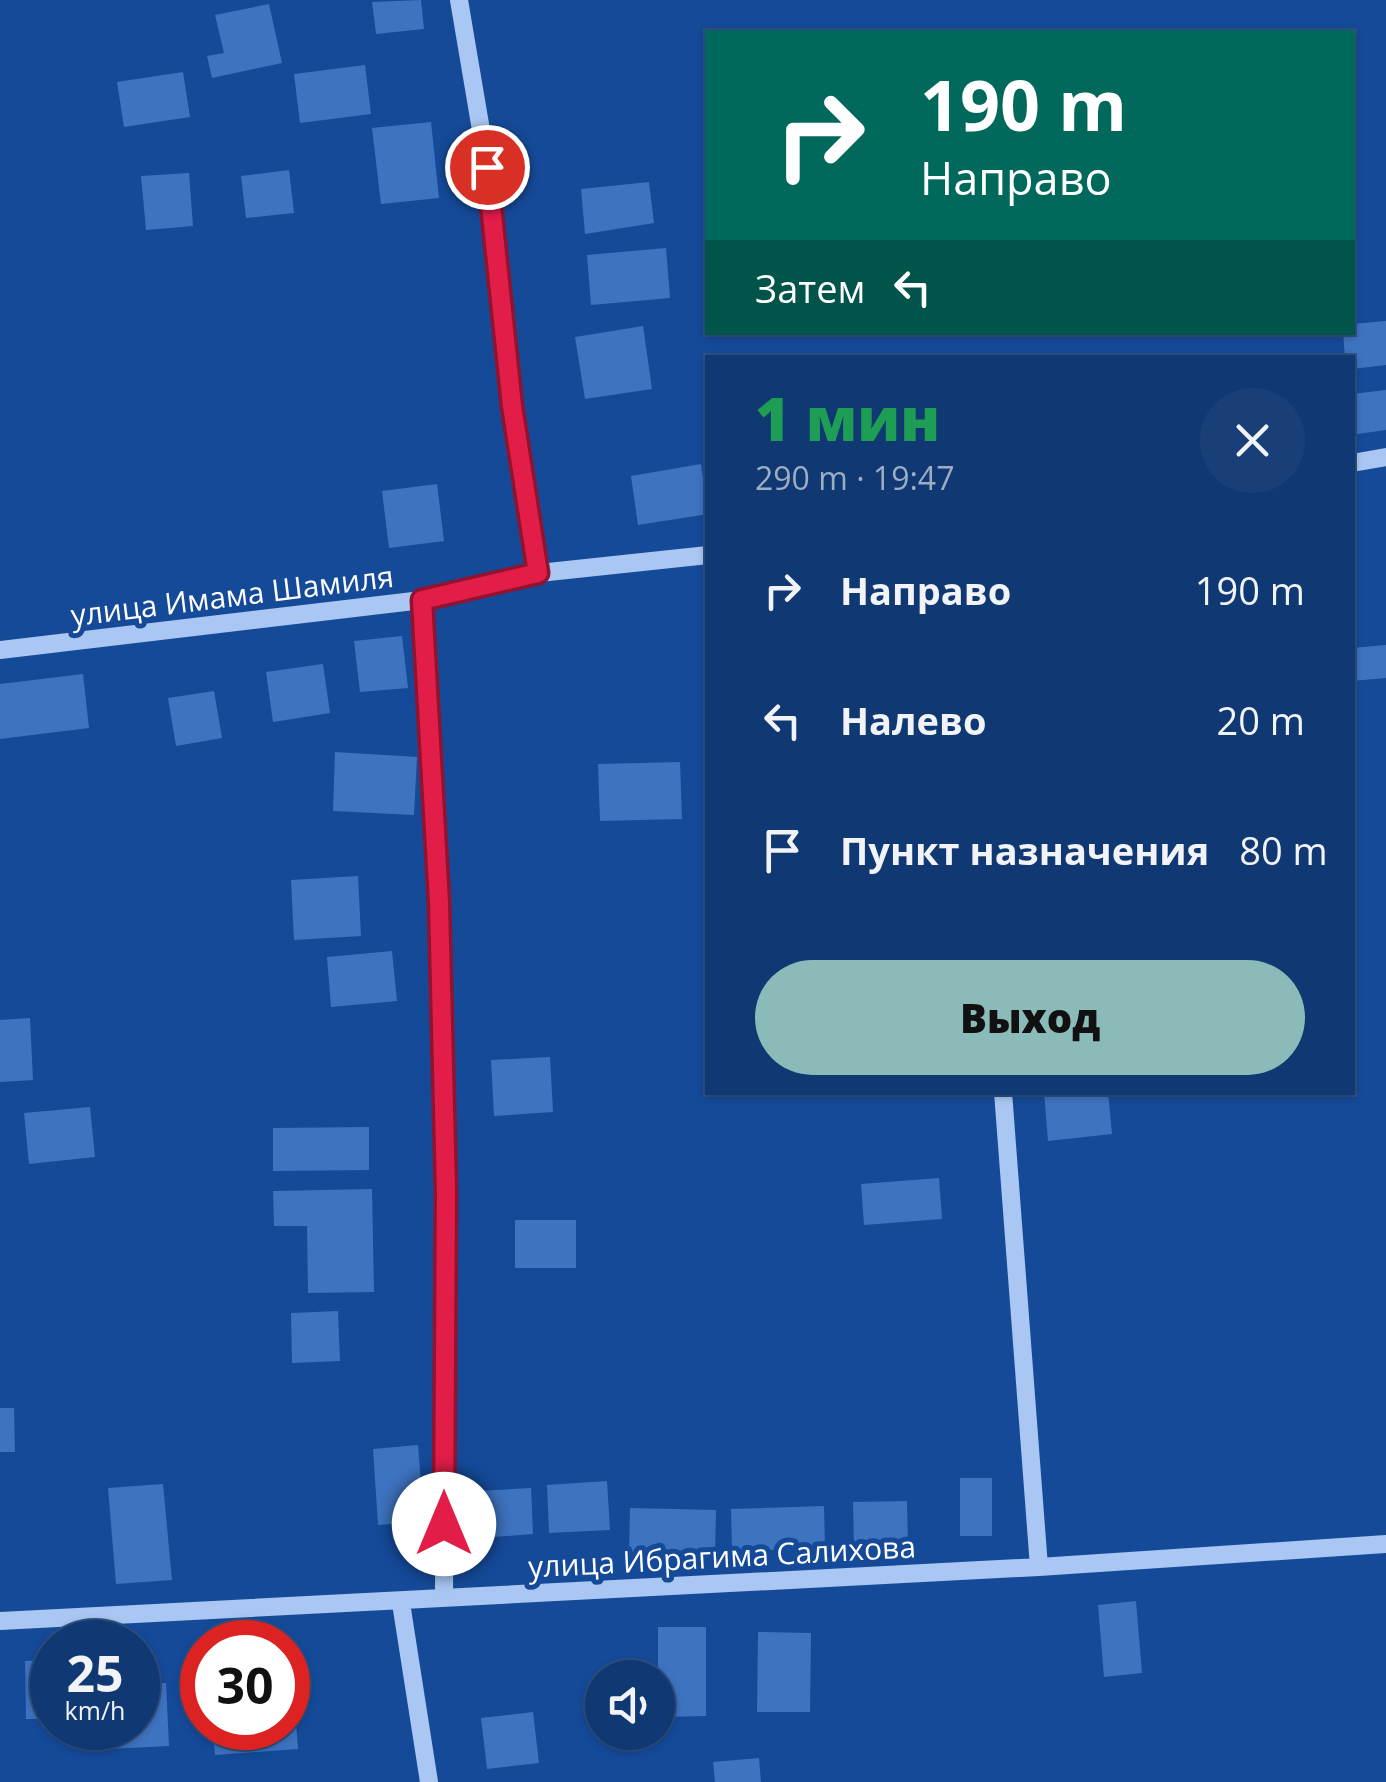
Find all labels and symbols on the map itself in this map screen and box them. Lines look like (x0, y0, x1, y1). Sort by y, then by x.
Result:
pin (445, 125, 530, 210)
street label: улица Имама Шамиля (68, 555, 396, 635)
position arrow (392, 1472, 496, 1576)
street label: улица Ибрагима Салихова (527, 1525, 917, 1587)
speed limit sign: 30 (180, 1620, 310, 1750)

